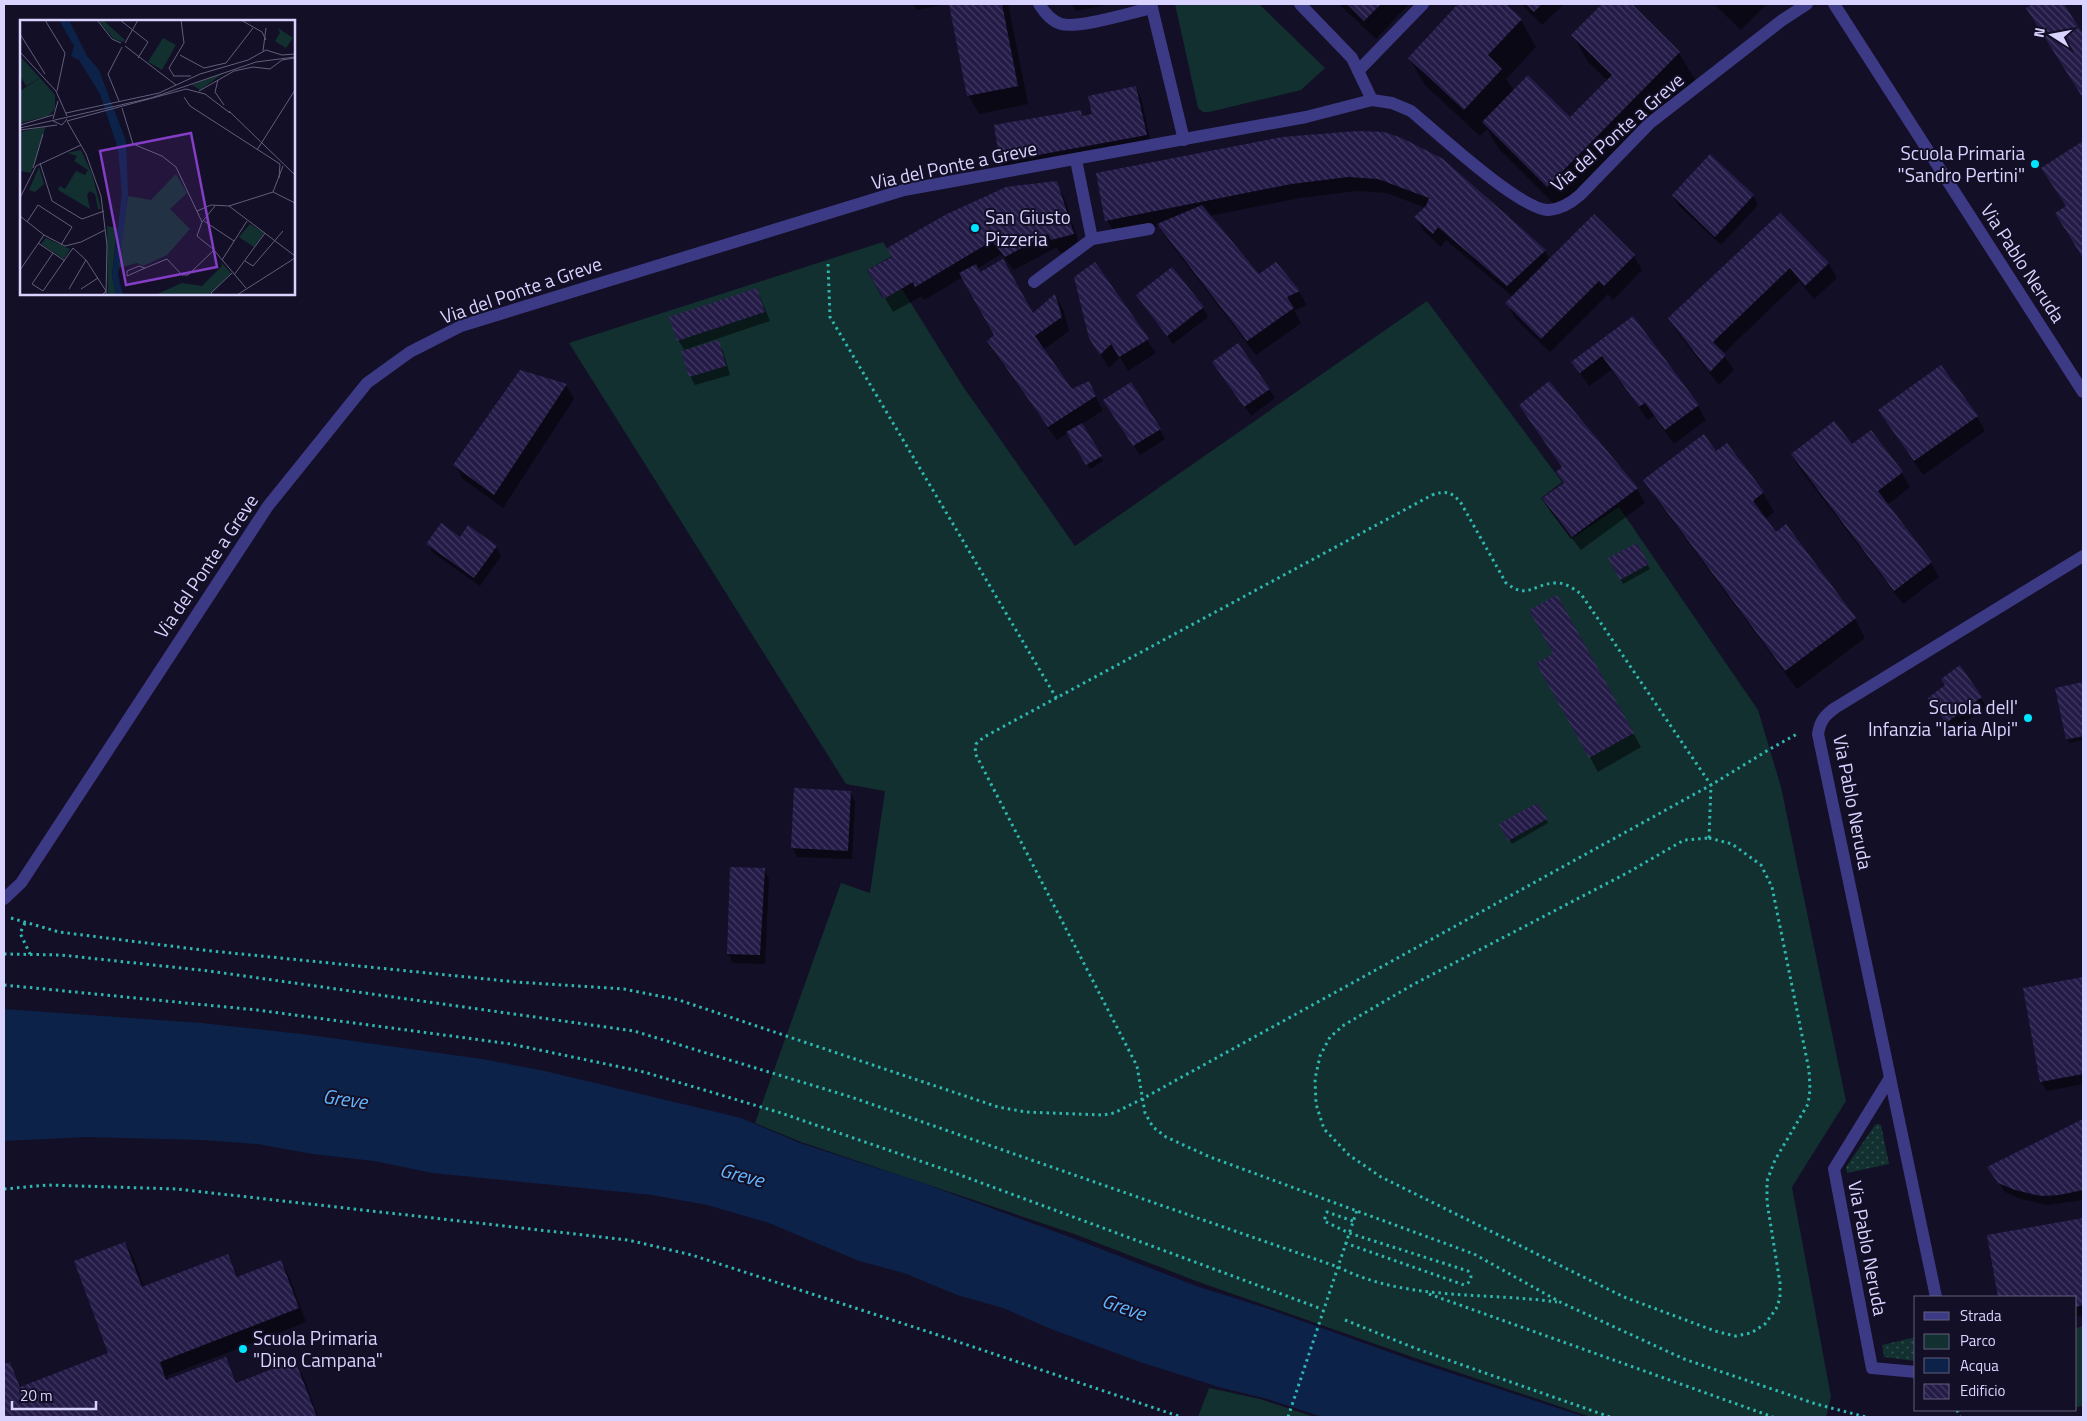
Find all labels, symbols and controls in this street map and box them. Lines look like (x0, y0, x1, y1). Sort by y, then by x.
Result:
north arrow (2027, 10, 2077, 60)
inset map (20, 20, 295, 295)
text: N (2028, 26, 2050, 39)
street label: Via del Ponte a Greve (1543, 65, 1690, 198)
street label: Via del Ponte a Greve (868, 133, 1039, 196)
place label: Scuola Primaria "Sandro Pertini" (1898, 138, 2025, 189)
marker: Scuola Primaria "Sandro Pertini" (2029, 158, 2041, 170)
street label: Via Pablo Neruda (1974, 197, 2073, 328)
place label: San Giusto Pizzeria (985, 202, 1071, 253)
marker: San Giusto Pizzeria (969, 222, 981, 234)
street label: Via del Ponte a Greve (436, 248, 605, 331)
street label: Via del Ponte a Greve (146, 488, 265, 644)
place label: Scuola dell' Infanzia "Iaria Alpi" (1868, 692, 2018, 743)
marker: Scuola dell' Infanzia "Iaria Alpi" (2022, 712, 2034, 724)
street label: Via Pablo Neruda (1826, 732, 1881, 872)
water label: Greve (321, 1080, 371, 1117)
water label: Greve (717, 1154, 769, 1196)
street label: Via Pablo Neruda (1841, 1178, 1896, 1318)
water label: Greve (1098, 1285, 1152, 1329)
legend (1914, 1296, 2077, 1411)
text: Strada (1960, 1304, 2002, 1327)
place label: Scuola Primaria "Dino Campana" (253, 1323, 383, 1374)
text: Parco (1960, 1329, 1996, 1352)
marker: Scuola Primaria "Dino Campana" (237, 1343, 249, 1355)
text: Acqua (1960, 1354, 1999, 1377)
scale bar (12, 1378, 96, 1410)
text: Edificio (1960, 1379, 2005, 1402)
text: 20 m (20, 1384, 53, 1407)

